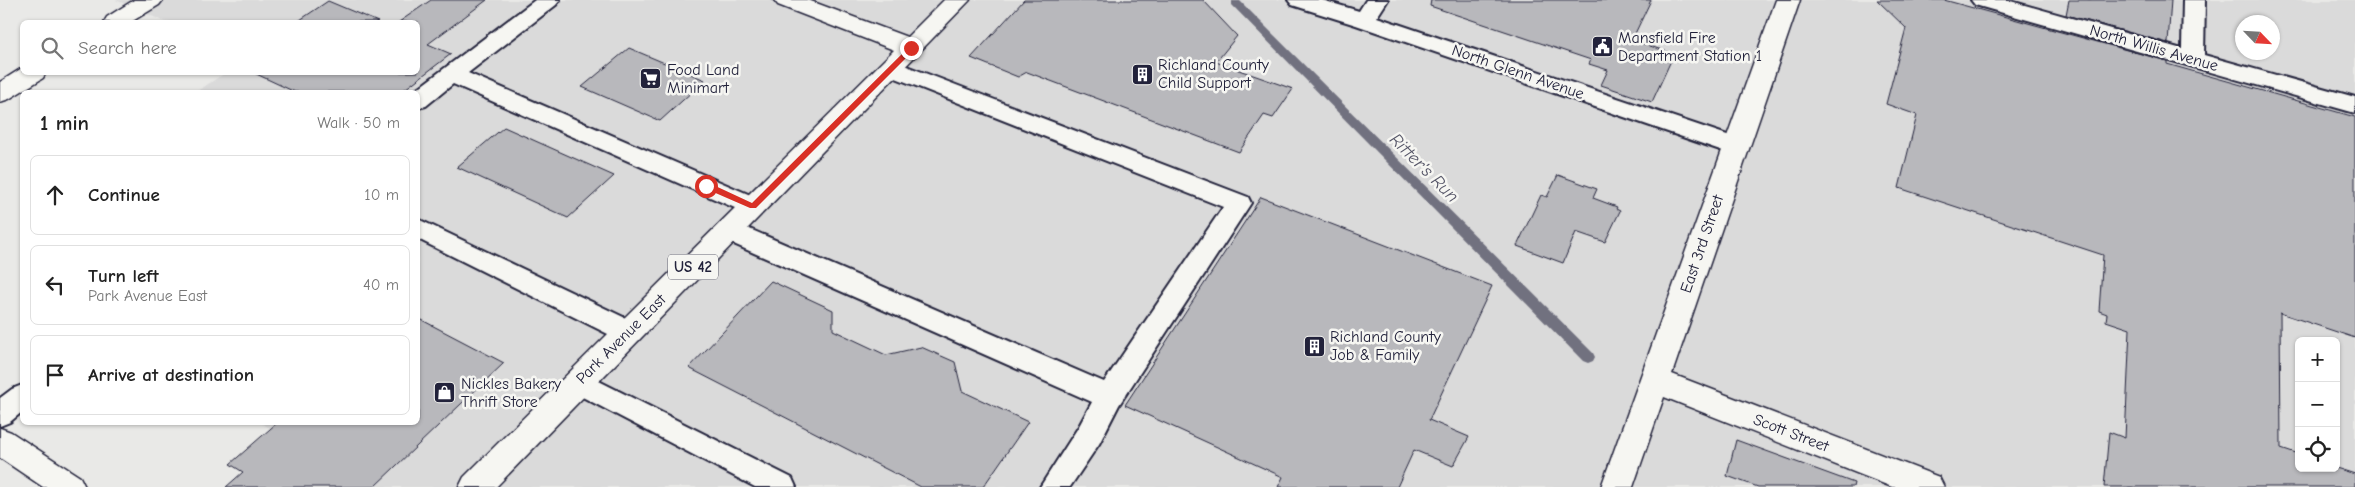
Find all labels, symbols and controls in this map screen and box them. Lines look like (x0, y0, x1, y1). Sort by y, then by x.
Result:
north arrow (2235, 15, 2280, 60)
search box (20, 20, 420, 75)
street label: North Willis Avenue (2088, 21, 2220, 75)
place label: Mansfield Fire Department Station 1 (1618, 29, 1762, 65)
icon: search (38, 34, 66, 62)
public building icon: Mansfield Fire Department Station 1 (1590, 35, 1614, 59)
text: Search here (78, 37, 177, 59)
route end (900, 37, 923, 60)
street label: North Glenn Avenue (1450, 41, 1586, 103)
place label: Richland County Child Support (1158, 56, 1270, 92)
place label: Food Land Minimart (667, 61, 739, 97)
building icon: Richland County Child Support (1130, 62, 1154, 86)
supermarket icon: Food Land Minimart (639, 67, 663, 91)
text: 1 min (40, 111, 89, 135)
text: Walk · 50 m (317, 114, 400, 132)
water label: Ritter's Run (1385, 129, 1463, 207)
route start (695, 175, 718, 198)
icon: ahead (41, 181, 69, 209)
text: Continue (88, 184, 160, 206)
text: 10 m (364, 186, 399, 204)
street label: East 3rd Street (1677, 192, 1727, 295)
road number: US 42 (668, 254, 718, 280)
text: Turn left (88, 265, 159, 287)
icon: left (41, 271, 69, 299)
text: 40 m (363, 276, 399, 294)
text: Park Avenue East (88, 287, 207, 305)
street label: Park Avenue East (572, 290, 670, 388)
place label: Richland County Job & Family (1330, 328, 1442, 364)
building icon: Richland County Job & Family (1302, 334, 1326, 358)
map controls (2295, 337, 2340, 472)
button: + (2295, 337, 2340, 382)
icon: arrive (41, 361, 69, 389)
text: Arrive at destination (88, 364, 254, 386)
place label: Nickles Bakery Thrift Store (461, 375, 562, 411)
shop icon: Nickles Bakery Thrift Store (433, 381, 457, 405)
button: − (2295, 382, 2340, 427)
street label: Scott Street (1751, 410, 1832, 456)
button: locate (2295, 427, 2340, 472)

